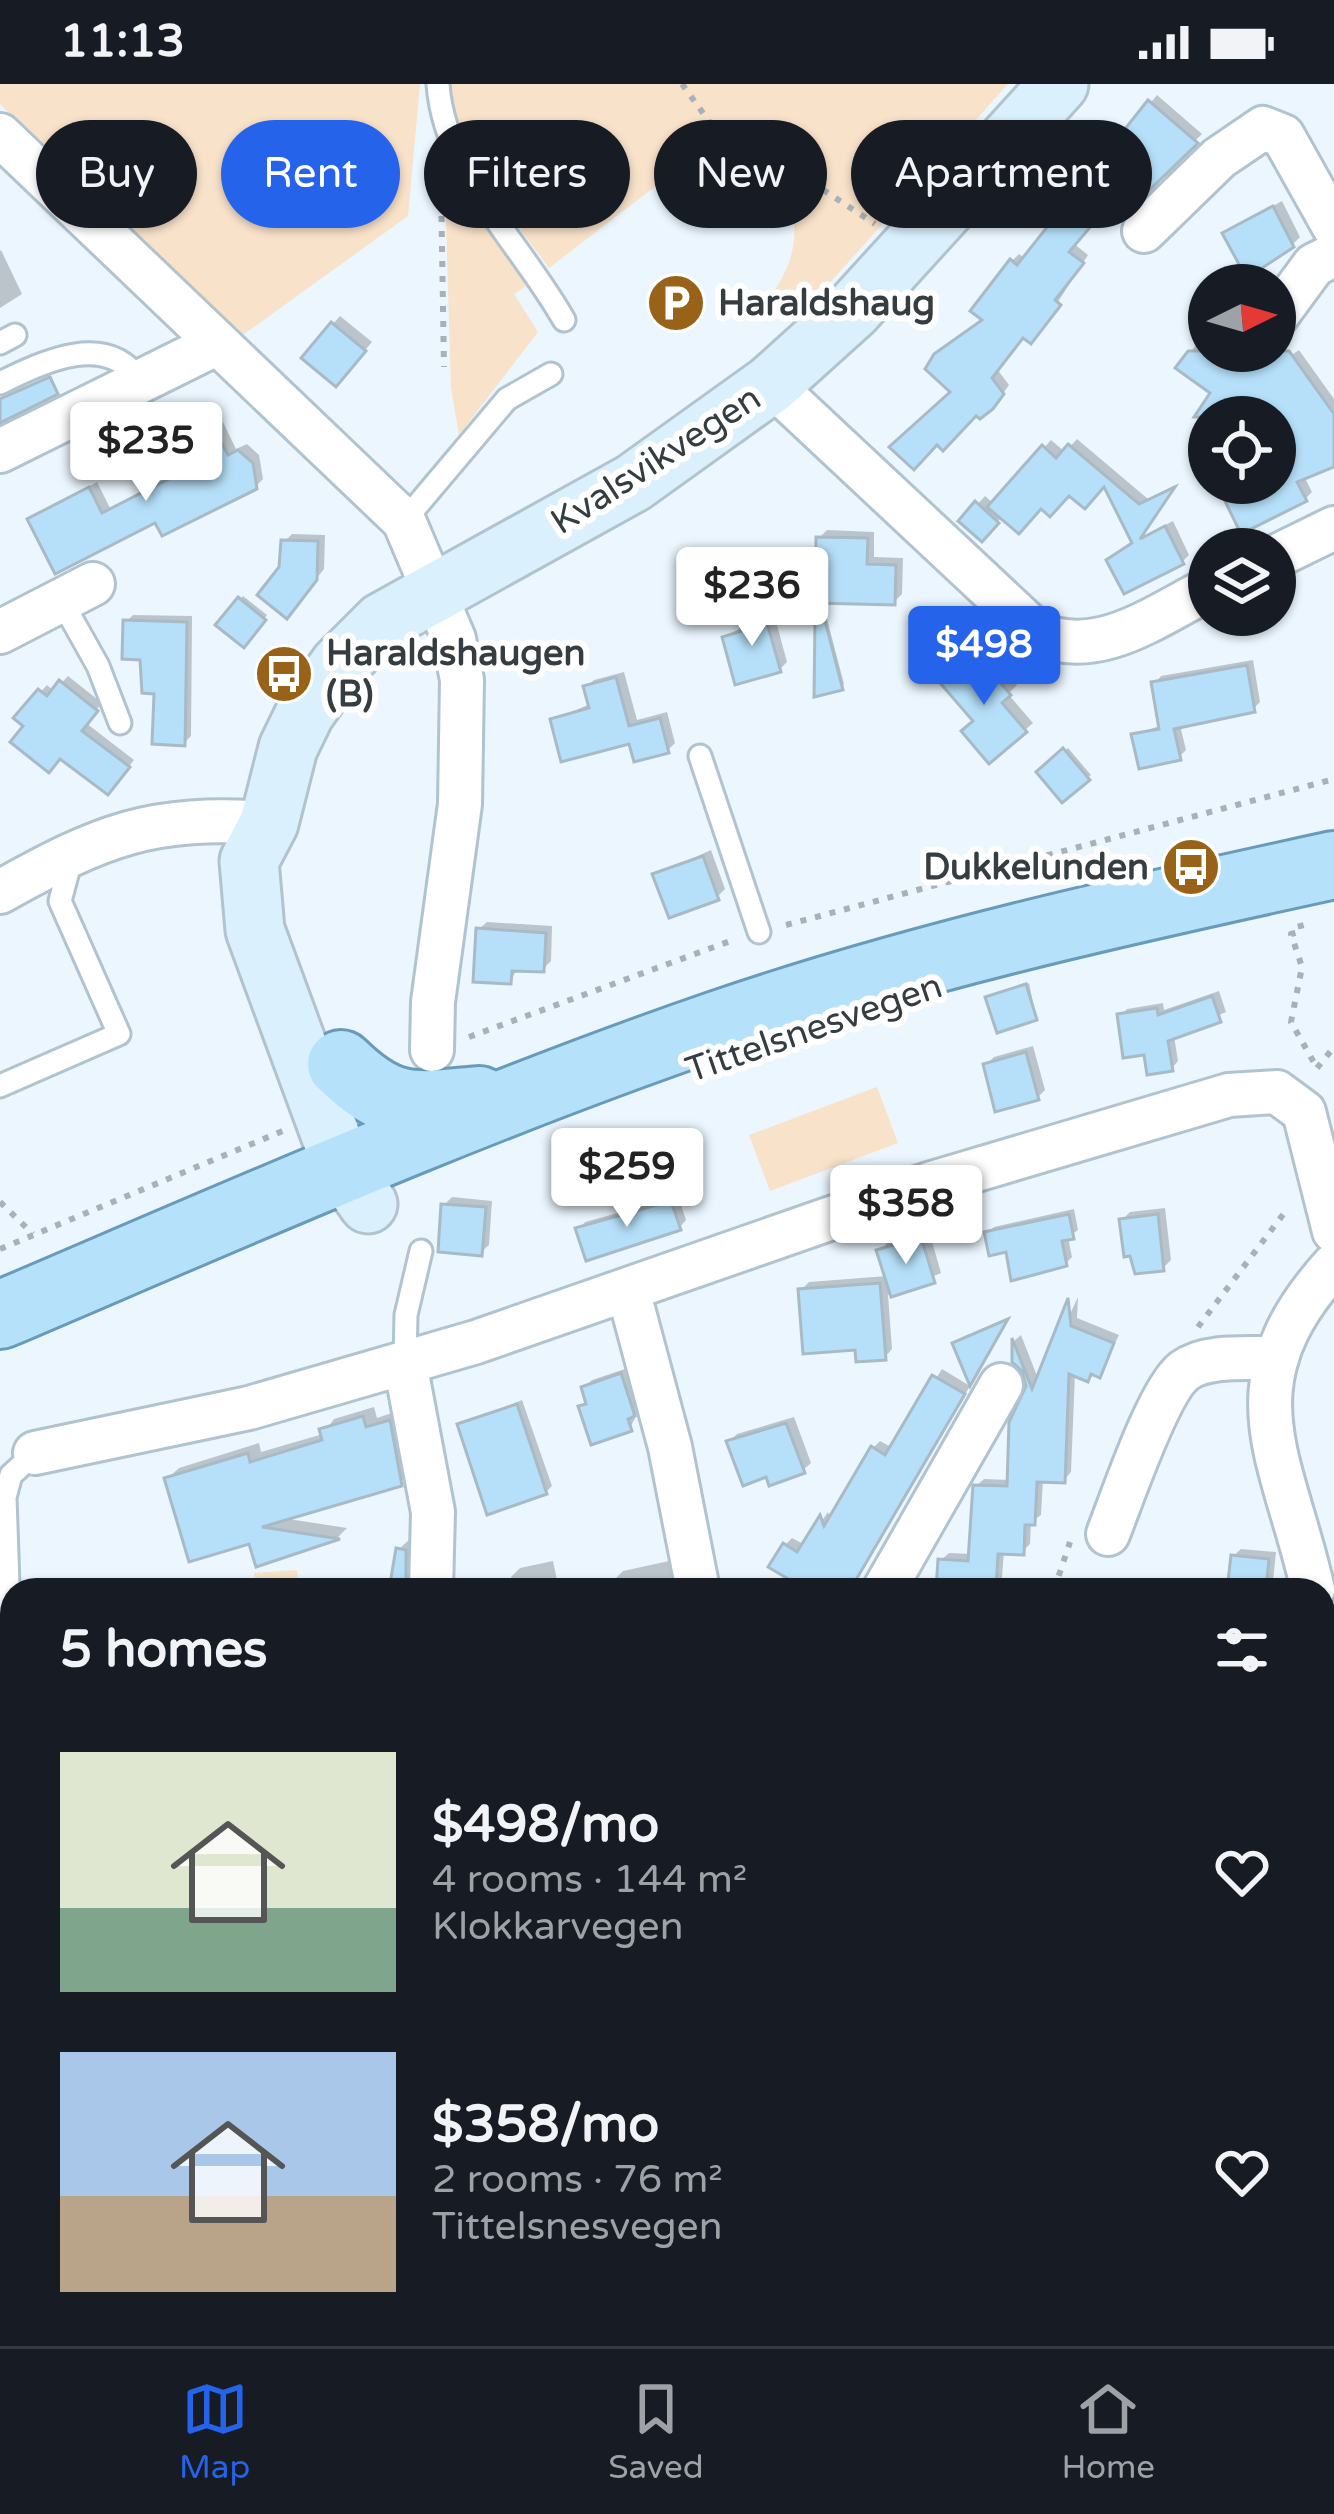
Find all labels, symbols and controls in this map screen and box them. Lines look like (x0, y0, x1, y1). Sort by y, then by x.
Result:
text: 11:13 (60, 15, 185, 69)
chip: Buy (36, 120, 197, 228)
chip: Rent (221, 120, 400, 228)
chip: Filters (424, 120, 630, 228)
chip: New (654, 120, 827, 228)
chip: Apartment (851, 120, 1152, 228)
north arrow (1188, 264, 1296, 372)
map controls (1188, 264, 1296, 636)
parking icon: Haraldshaug (645, 272, 707, 334)
place label: Haraldshaug (718, 282, 935, 325)
street label: Kvalsvikvegen (543, 376, 769, 544)
button: locate (1188, 396, 1296, 504)
pin: $235 (75, 402, 217, 504)
text: $235 (97, 417, 195, 464)
button: layers (1188, 528, 1296, 636)
pin: $236 (681, 547, 823, 649)
text: $236 (703, 562, 801, 609)
pin: $498 (913, 606, 1055, 708)
text: $498 (935, 621, 1033, 668)
place label: Haraldshaugen (B) (326, 632, 585, 716)
bus stop icon: Haraldshaugen (B) (253, 643, 315, 705)
bus stop icon: Dukkelunden (1160, 836, 1222, 898)
place label: Dukkelunden (923, 846, 1149, 889)
street label: Tittelsnesvegen (680, 964, 948, 1092)
pin: $259 (556, 1128, 698, 1230)
text: $259 (578, 1143, 676, 1190)
pin: $358 (835, 1165, 977, 1267)
text: $358 (857, 1180, 955, 1227)
icon: filters (1209, 1617, 1275, 1683)
text: 5 homes (60, 1619, 268, 1681)
text: $498/mo (432, 1794, 659, 1856)
icon: home (156, 1800, 300, 1944)
icon: heart (1209, 1839, 1275, 1905)
text: 4 rooms · 144 m² (432, 1856, 747, 1903)
text: Klokkarvegen (432, 1903, 683, 1950)
text: $358/mo (432, 2094, 659, 2156)
icon: home (156, 2100, 300, 2244)
icon: heart (1209, 2139, 1275, 2205)
text: 2 rooms · 76 m² (432, 2156, 723, 2203)
text: Tittelsnesvegen (432, 2203, 722, 2250)
tab: Map (179, 2376, 250, 2487)
tab: Saved (608, 2376, 704, 2487)
tab: Home (1062, 2376, 1155, 2487)

